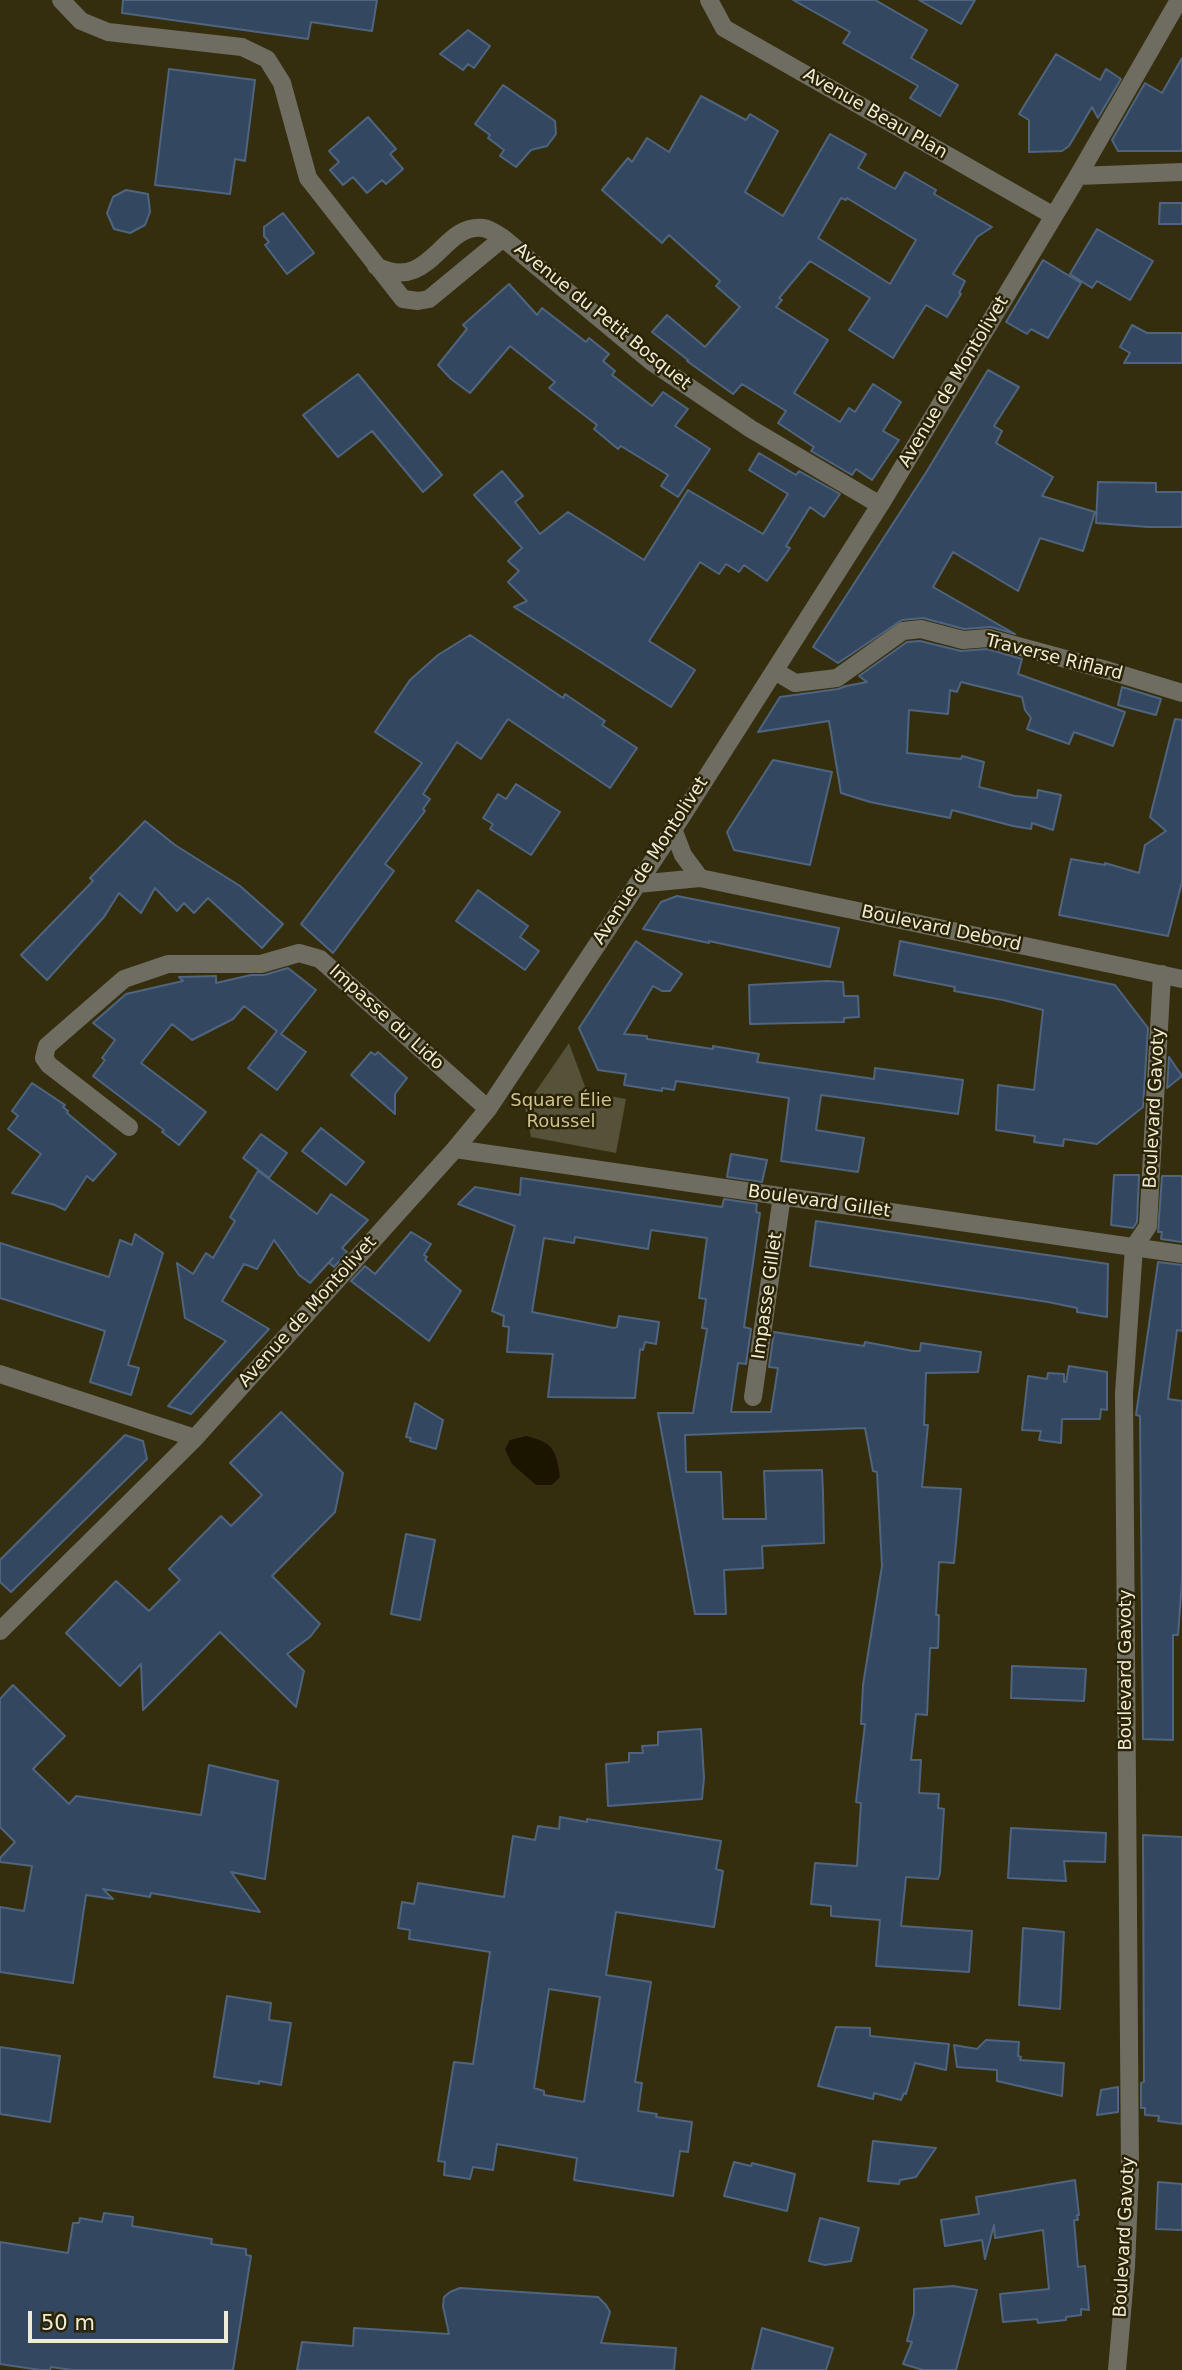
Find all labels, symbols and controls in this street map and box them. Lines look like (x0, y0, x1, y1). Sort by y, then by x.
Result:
street label: Avenue Beau Plan (799, 64, 951, 164)
street label: Avenue du Petit Bosquet (509, 239, 695, 395)
street label: Avenue de Montolivet (894, 293, 1014, 471)
street label: Traverse Riflard (983, 631, 1125, 685)
street label: Avenue de Montolivet (589, 773, 713, 949)
street label: Boulevard Debord (859, 902, 1023, 956)
street label: Impasse du Lido (324, 961, 448, 1075)
street label: Boulevard Gavoty (1140, 1027, 1170, 1189)
park label: Square Élie Roussel (510, 1090, 612, 1132)
street label: Boulevard Gillet (746, 1181, 892, 1223)
street label: Impasse Gillet (748, 1231, 788, 1361)
street label: Avenue de Montolivet (235, 1232, 381, 1392)
street label: Boulevard Gavoty (1115, 1589, 1137, 1751)
street label: Boulevard Gavoty (1110, 2156, 1140, 2318)
scale bar (32, 2296, 231, 2340)
text: 50 m (41, 2311, 95, 2335)

